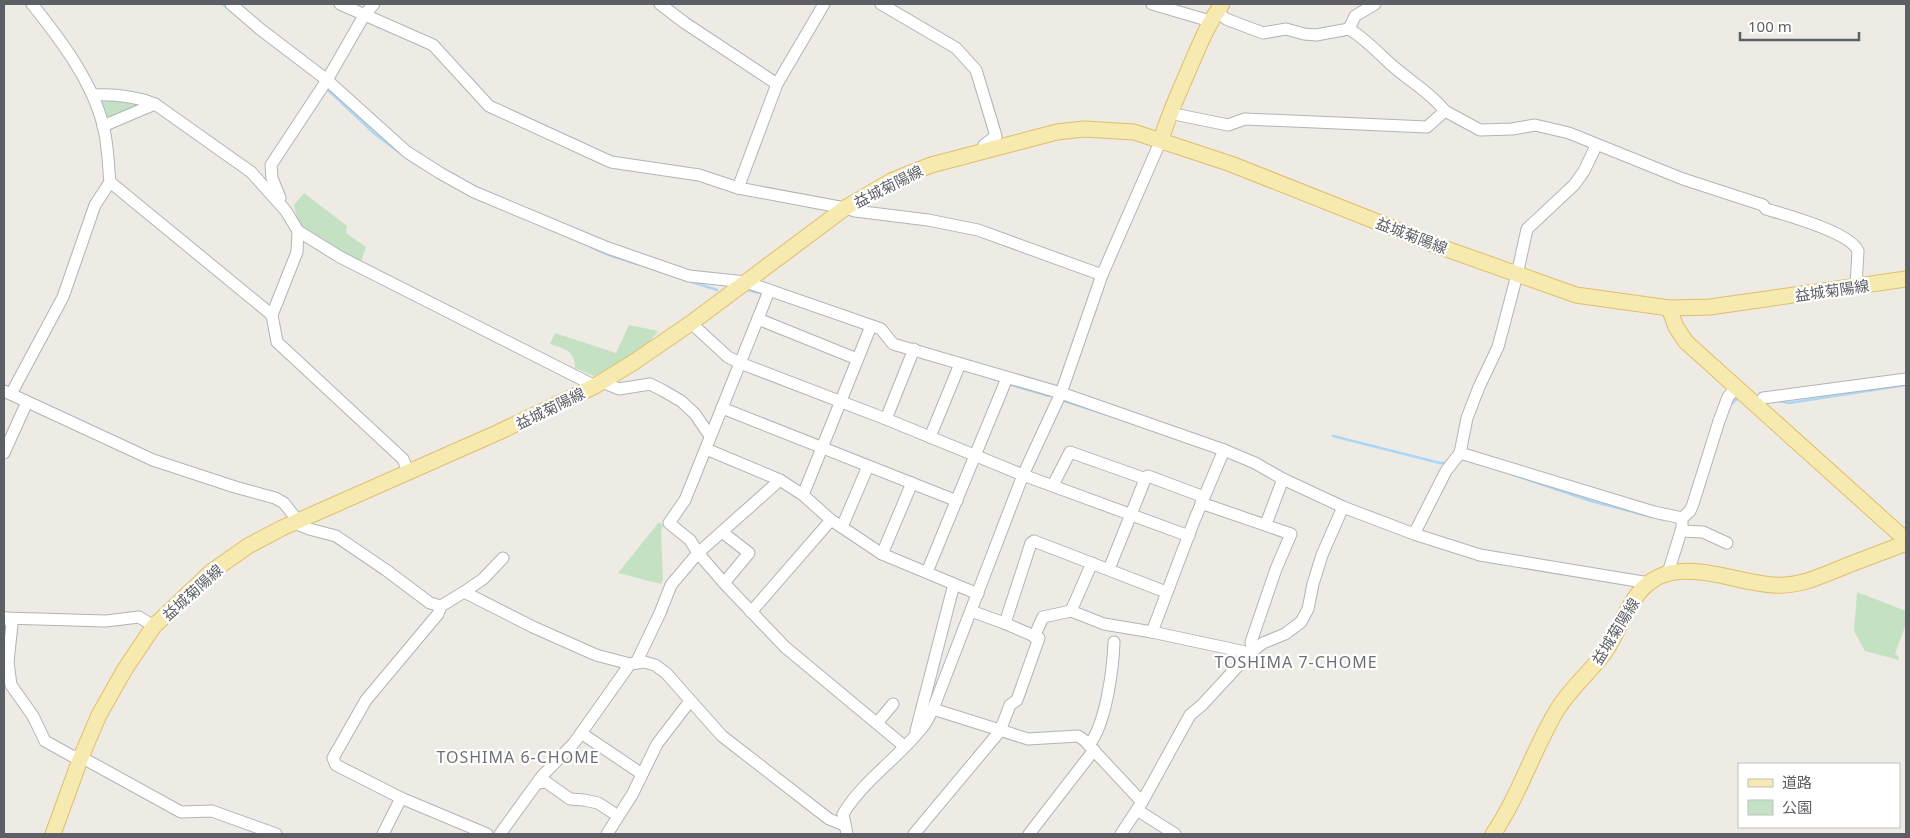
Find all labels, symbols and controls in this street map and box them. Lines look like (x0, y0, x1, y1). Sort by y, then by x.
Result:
scale bar (1740, 10, 1859, 42)
text: 100 m (1748, 16, 1792, 36)
street label: 益城菊陽線 (850, 160, 926, 212)
street label: 益城菊陽線 (1373, 212, 1451, 258)
street label: 益城菊陽線 (1793, 275, 1871, 305)
street label: 益城菊陽線 (512, 383, 588, 433)
street label: 益城菊陽線 (157, 559, 227, 625)
street label: 益城菊陽線 (1587, 594, 1643, 668)
district label: TOSHIMA 7-CHOME (1214, 651, 1378, 673)
district label: TOSHIMA 6-CHOME (436, 746, 600, 768)
legend (1738, 763, 1900, 828)
text: 道路 (1782, 772, 1812, 792)
text: 公園 (1782, 797, 1812, 817)

